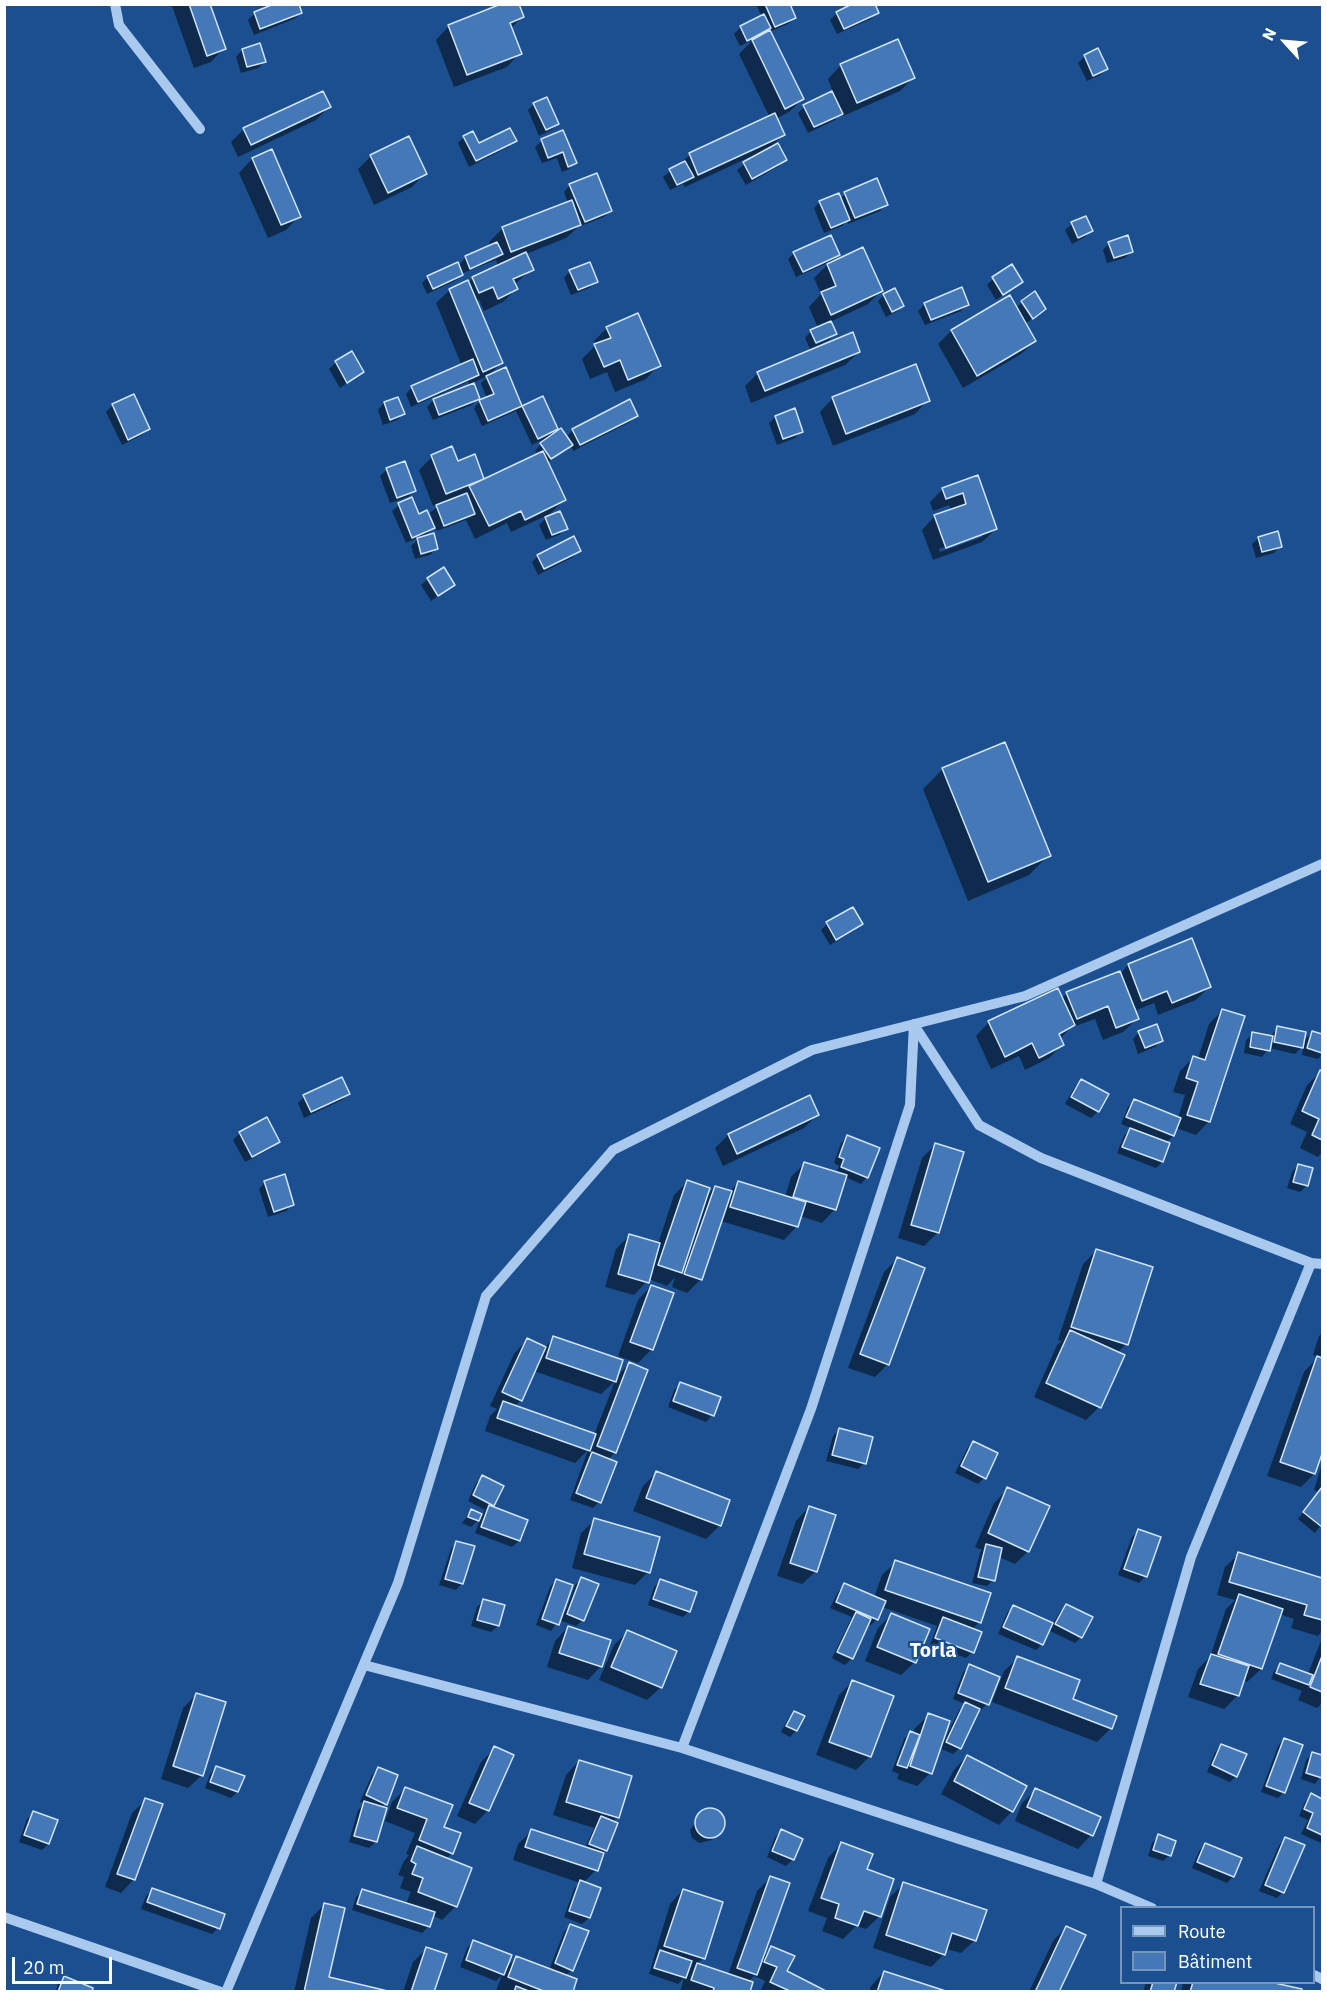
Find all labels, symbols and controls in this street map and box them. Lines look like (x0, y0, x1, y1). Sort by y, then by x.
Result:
north arrow (1255, 12, 1315, 72)
text: N (1257, 25, 1280, 44)
district label: Torla (909, 1639, 957, 1663)
legend (1120, 1906, 1315, 1984)
text: Route (1178, 1920, 1226, 1943)
scale bar (15, 1945, 116, 1983)
text: Bâtiment (1178, 1950, 1252, 1973)
text: 20 m (23, 1956, 65, 1979)

